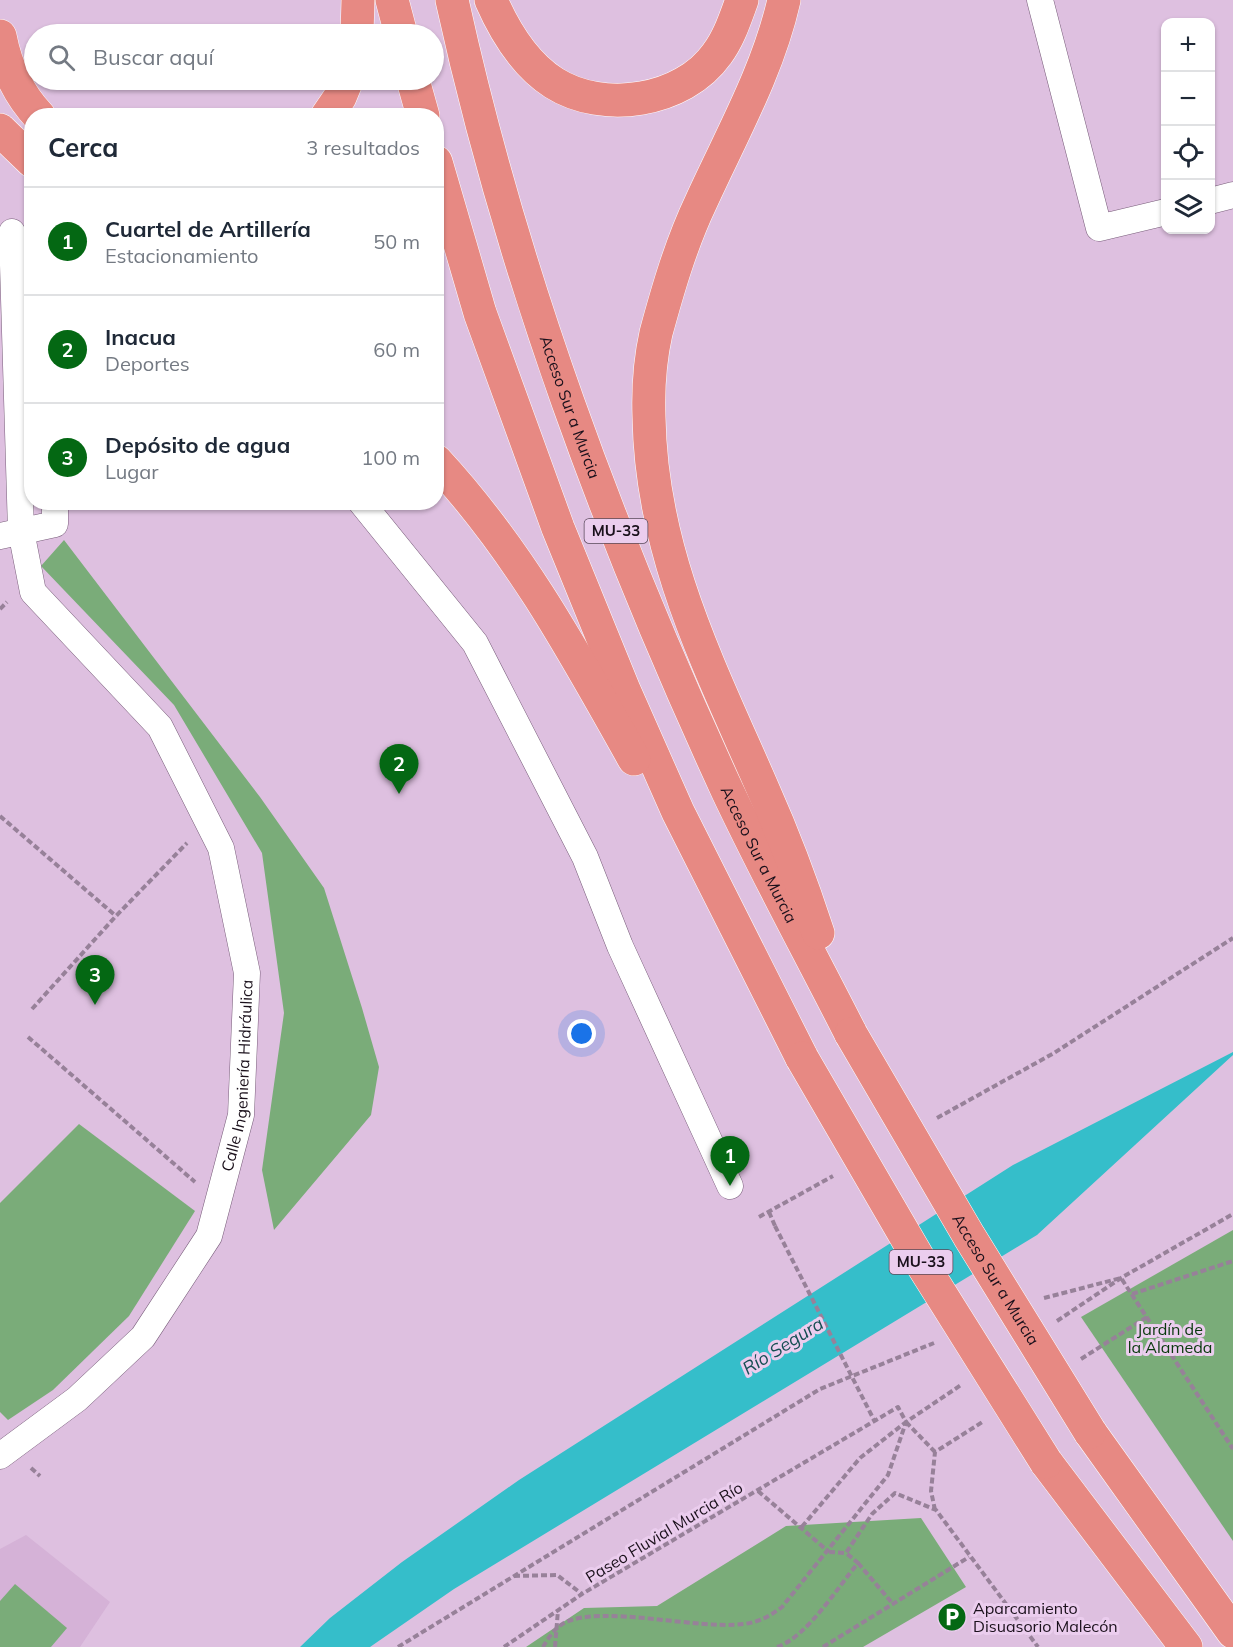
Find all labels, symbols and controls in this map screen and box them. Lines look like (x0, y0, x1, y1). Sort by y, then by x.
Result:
map controls (1161, 18, 1215, 234)
button: + (1161, 18, 1215, 72)
search box (24, 24, 444, 90)
icon: search (45, 41, 78, 74)
text: Buscar aquí (93, 43, 214, 71)
button: − (1161, 72, 1215, 126)
button: locate (1161, 126, 1215, 180)
text: Cerca (48, 131, 118, 164)
text: 3 resultados (306, 135, 420, 160)
button: layers (1161, 180, 1215, 234)
text: Cuartel de Artillería (105, 215, 311, 243)
text: 1 (62, 229, 74, 254)
text: 50 m (373, 229, 420, 254)
text: Estacionamiento (105, 243, 258, 268)
text: Inacua (105, 323, 176, 351)
street label: Acceso Sur a Murcia (536, 333, 605, 481)
text: 2 (62, 337, 74, 362)
text: 60 m (373, 337, 420, 362)
text: Deportes (105, 351, 190, 376)
text: Depósito de agua (105, 431, 290, 459)
text: 3 (62, 445, 74, 470)
text: 100 m (361, 445, 420, 470)
text: Lugar (105, 459, 159, 484)
road number: MU-33 (584, 519, 648, 543)
pin: 2 (380, 744, 418, 794)
street label: Acceso Sur a Murcia (717, 783, 802, 926)
pin: 3 (76, 956, 115, 1005)
street label: Calle Ingeniería Hidráulica (217, 979, 257, 1174)
your location (567, 1019, 596, 1048)
pin: 1 (710, 1136, 750, 1186)
street label: Acceso Sur a Murcia (948, 1210, 1044, 1349)
road number: MU-33 (890, 1250, 952, 1274)
water label: Río Segura (738, 1312, 828, 1379)
park label: Jardín de la Alameda (1128, 1319, 1212, 1357)
street label: Paseo Fluvial Murcia Río (582, 1477, 746, 1587)
place label: Aparcamiento Disuasorio Malecón (973, 1598, 1118, 1636)
parking icon: Aparcamiento Disuasorio Malecón (936, 1601, 968, 1633)

